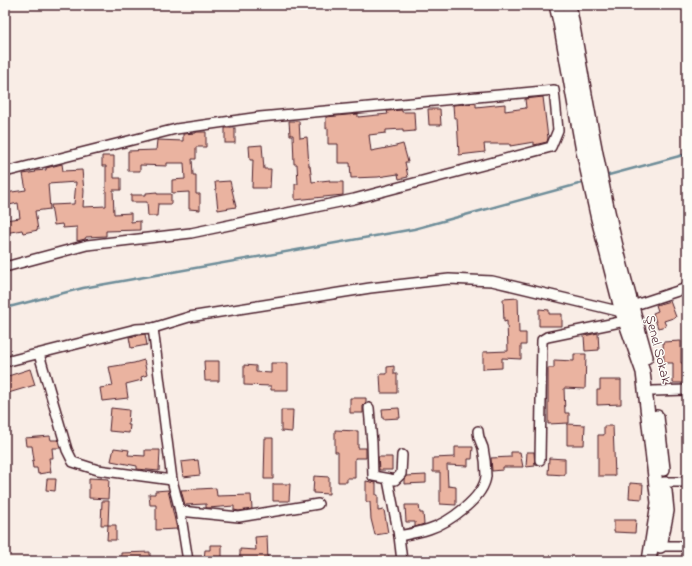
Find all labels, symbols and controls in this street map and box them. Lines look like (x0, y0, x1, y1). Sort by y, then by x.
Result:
street label: Şenel Sokak (639, 313, 676, 387)

